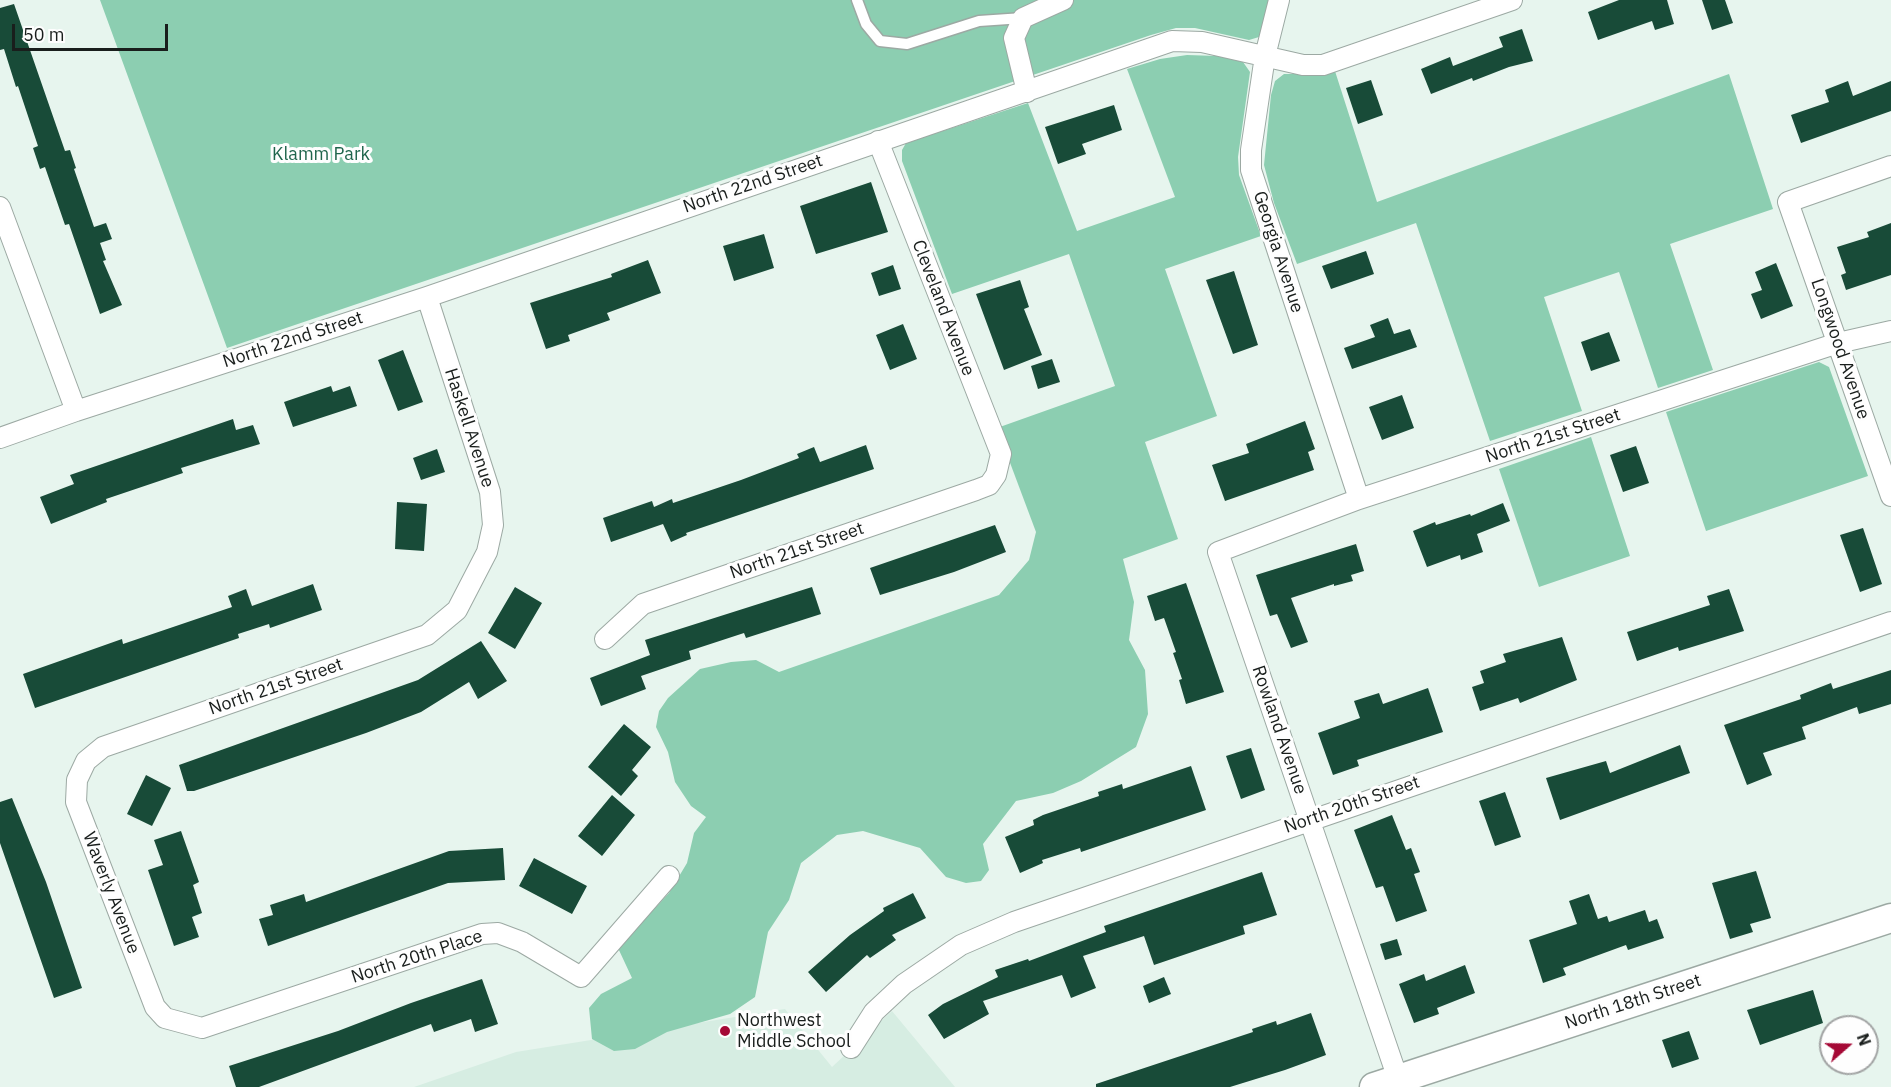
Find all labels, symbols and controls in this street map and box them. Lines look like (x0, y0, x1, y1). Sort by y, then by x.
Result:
scale bar (15, 12, 171, 50)
text: 50 m (23, 23, 65, 46)
park label: Klamm Park (272, 144, 370, 166)
street label: North 22nd Street (680, 150, 826, 218)
street label: Georgia Avenue (1248, 188, 1308, 316)
street label: Cleveland Avenue (907, 237, 979, 379)
street label: Longwood Avenue (1806, 276, 1874, 422)
street label: North 22nd Street (220, 307, 366, 373)
street label: Haskell Avenue (440, 366, 498, 490)
street label: North 21st Street (1483, 404, 1623, 468)
street label: North 21st Street (727, 518, 867, 584)
street label: North 21st Street (206, 654, 346, 720)
street label: Rowland Avenue (1247, 663, 1311, 797)
street label: North 20th Street (1281, 772, 1423, 838)
street label: Waverly Avenue (78, 829, 144, 957)
street label: North 20th Place (349, 926, 485, 988)
street label: North 18th Street (1562, 970, 1704, 1034)
place label: Northwest Middle School (737, 1010, 851, 1052)
north arrow (1819, 1015, 1879, 1075)
marker: Northwest Middle School (718, 1024, 732, 1038)
text: N (1853, 1031, 1875, 1048)

